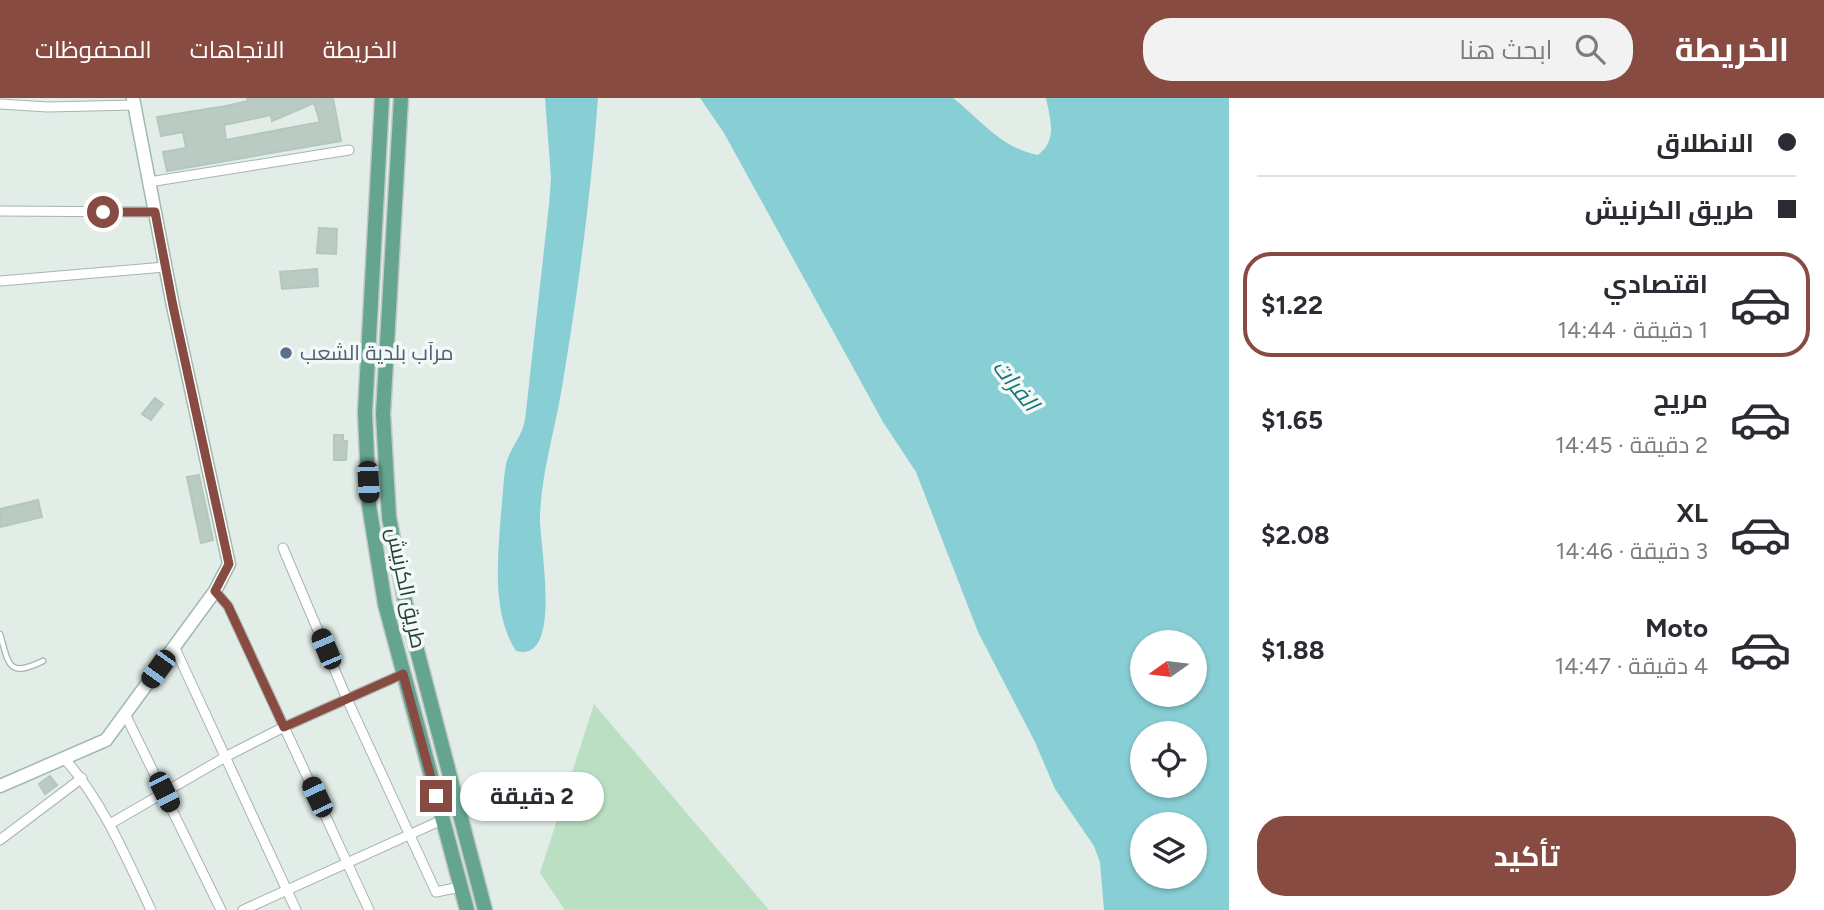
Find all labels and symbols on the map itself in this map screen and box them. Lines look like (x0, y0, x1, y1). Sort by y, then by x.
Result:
route start (87, 196, 119, 228)
place label: مرآب بلدية الشعب (300, 340, 453, 365)
marker: مرآب بلدية الشعب (278, 345, 294, 361)
water label: الفرات (987, 353, 1047, 419)
car (357, 460, 380, 504)
street label: طريق الكرنيش (381, 525, 431, 651)
car (309, 626, 344, 672)
north arrow (1130, 630, 1208, 707)
car (138, 646, 179, 692)
car (146, 769, 183, 815)
callout: 2 دقيقة (460, 772, 604, 820)
car (299, 774, 336, 820)
route end (420, 780, 452, 812)

